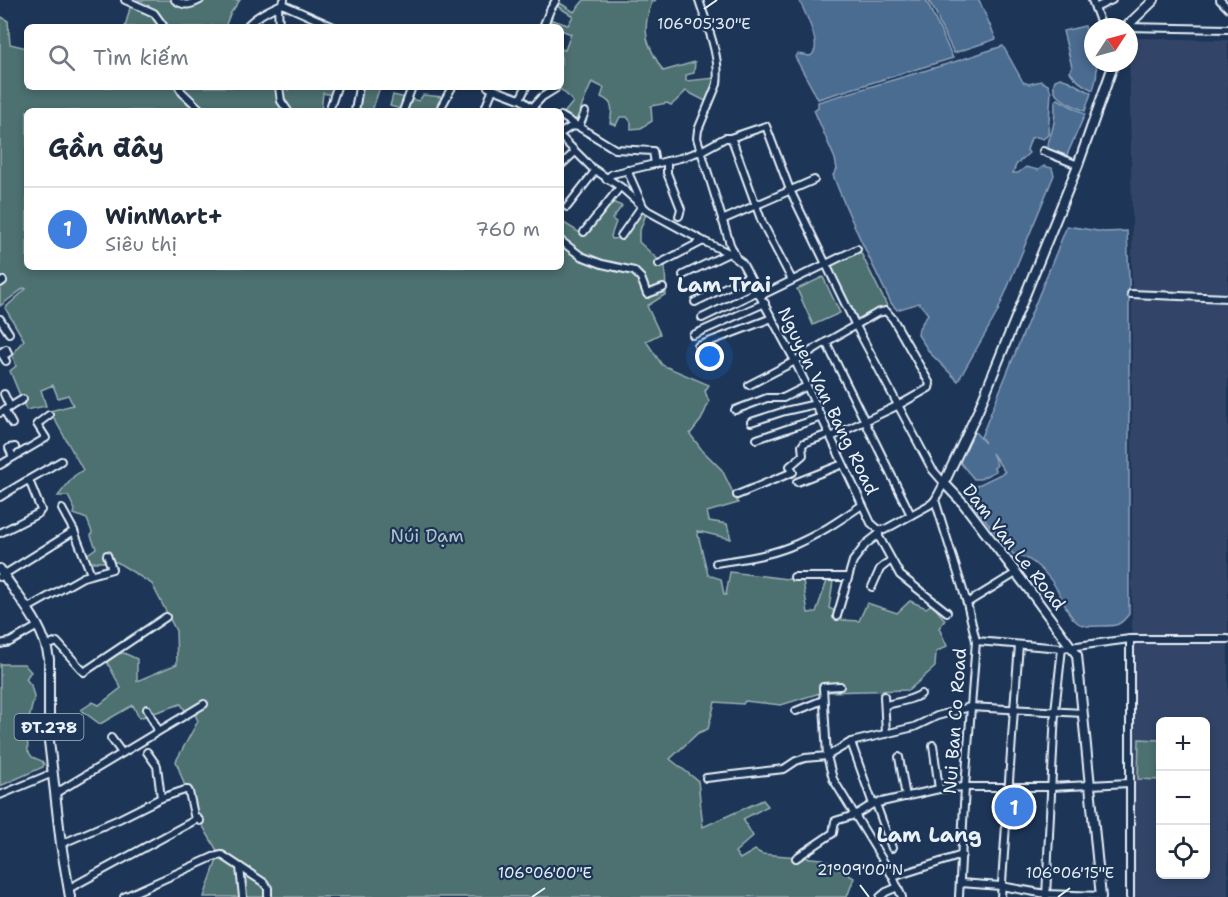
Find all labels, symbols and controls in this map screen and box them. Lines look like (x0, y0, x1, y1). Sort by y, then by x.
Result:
text: 106°05'30"E (657, 14, 751, 34)
north arrow (1084, 18, 1138, 72)
search box (24, 24, 564, 90)
icon: search (45, 41, 78, 74)
text: Tìm kiếm (93, 43, 189, 72)
text: Gần đây (48, 130, 164, 165)
text: WinMart+ (105, 202, 223, 231)
text: 1 (63, 216, 72, 242)
text: 760 m (475, 216, 540, 242)
text: Siêu thị (105, 231, 177, 257)
district label: Lam Trai (677, 271, 771, 299)
street label: Nguyen Van Bang Road (772, 303, 884, 499)
your location (695, 342, 724, 371)
street label: Dam Van Le Road (957, 479, 1071, 615)
park label: Núi Dạm (390, 524, 464, 548)
street label: Nui Ban Co Road (938, 647, 972, 795)
road number: ĐT.278 (14, 714, 84, 740)
map controls (1156, 717, 1210, 879)
button: + (1156, 717, 1210, 771)
button: − (1156, 771, 1210, 825)
pin: 1 (994, 784, 1034, 830)
district label: Lam Lang (876, 821, 982, 849)
button: locate (1156, 825, 1210, 879)
text: 21°09'00"N (817, 860, 903, 880)
text: 106°06'00"E (498, 863, 592, 883)
text: 106°06'15"E (1026, 863, 1114, 883)

